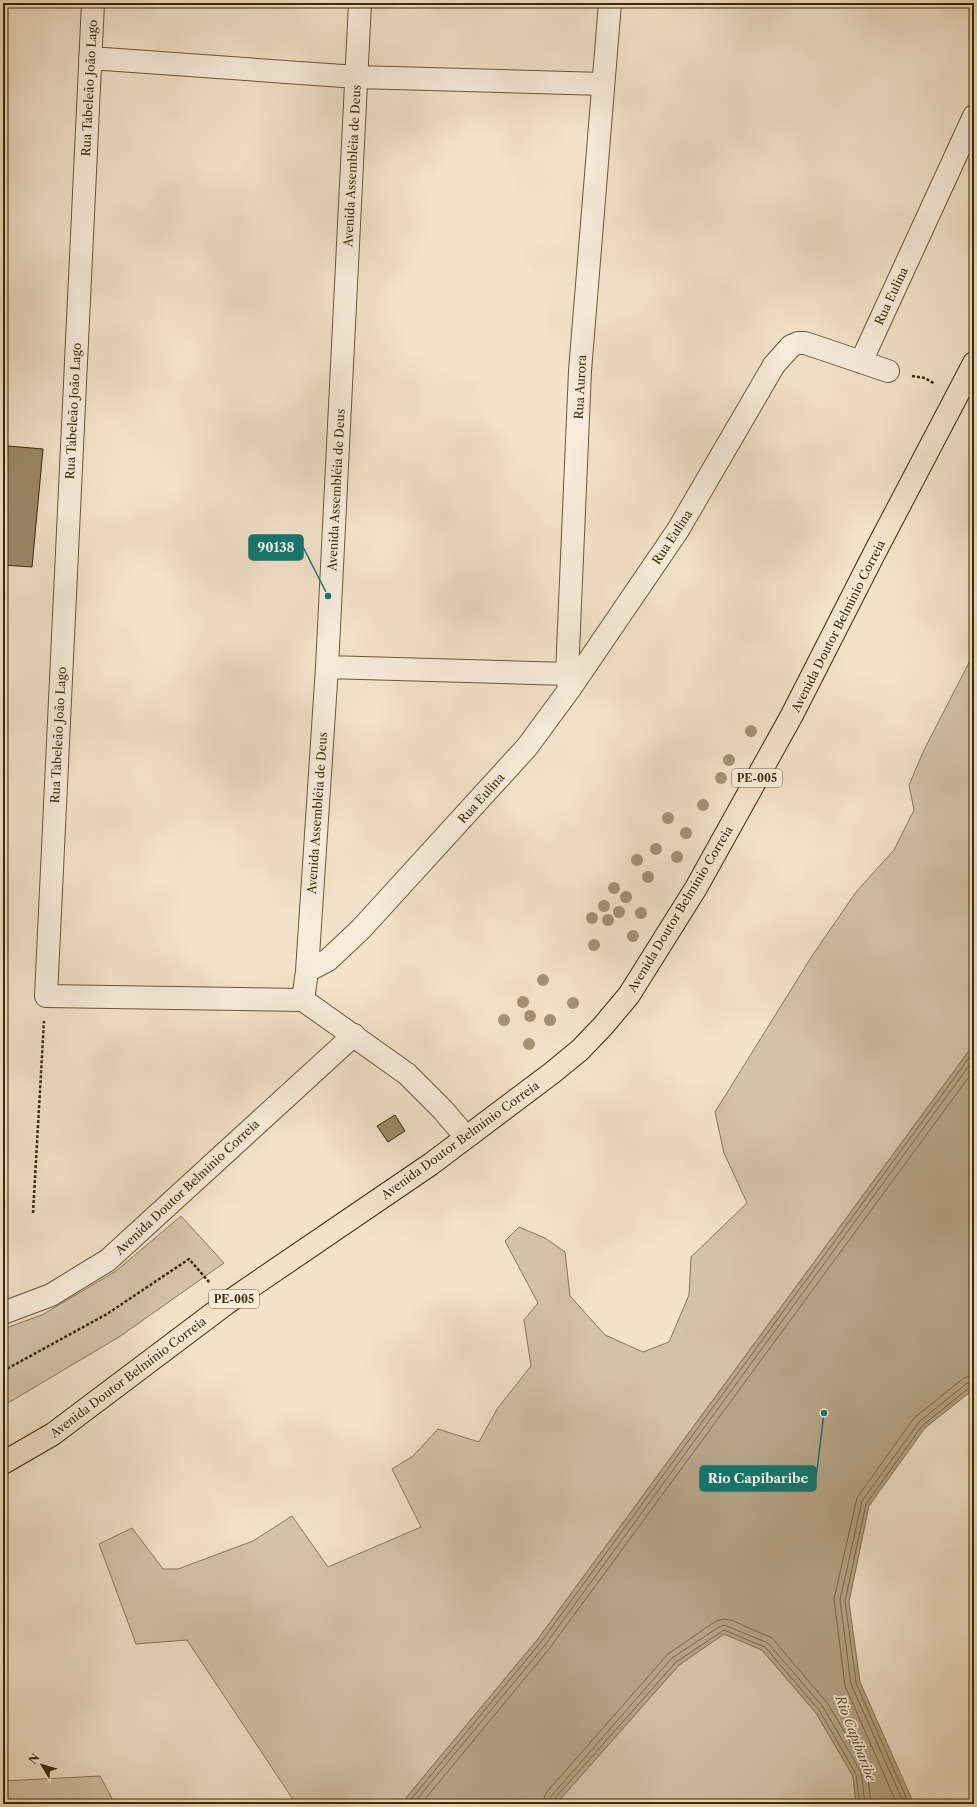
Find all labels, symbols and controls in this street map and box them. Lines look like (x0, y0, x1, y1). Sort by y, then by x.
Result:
street label: Rua Tabeleão João Lago (78, 19, 100, 157)
street label: Avenida Assembléia de Deus (340, 84, 364, 249)
street label: Rua Eulina (871, 264, 911, 327)
street label: Rua Tabeleão João Lago (62, 342, 84, 480)
street label: Rua Aurora (571, 354, 589, 420)
street label: Avenida Assembléia de Deus (324, 408, 348, 573)
street label: Rua Eulina (649, 506, 696, 567)
callout: 90138 (249, 535, 303, 560)
street label: Avenida Doutor Belmínio Correia (787, 537, 888, 716)
text: 90138 (257, 539, 295, 555)
street label: Rua Tabeleão João Lago (47, 666, 69, 804)
street label: Avenida Assembléia de Deus (304, 731, 330, 896)
street label: Rua Eulina (455, 769, 508, 826)
road number: PE-005 (732, 769, 782, 787)
street label: Avenida Doutor Belmínio Correia (624, 823, 736, 996)
street label: Avenida Doutor Belmínio Correia (377, 1077, 542, 1203)
street label: Avenida Doutor Belminio Correia (111, 1116, 263, 1258)
road number: PE-005 (209, 1290, 259, 1308)
street label: Avenida Doutor Belmínio Correia (46, 1313, 209, 1441)
callout: Rio Capibaribe (700, 1466, 816, 1491)
text: Rio Capibaribe (708, 1470, 809, 1486)
water label: Rio Capibaribe (832, 1692, 880, 1784)
north arrow (22, 1745, 62, 1785)
text: N (26, 1750, 43, 1767)

